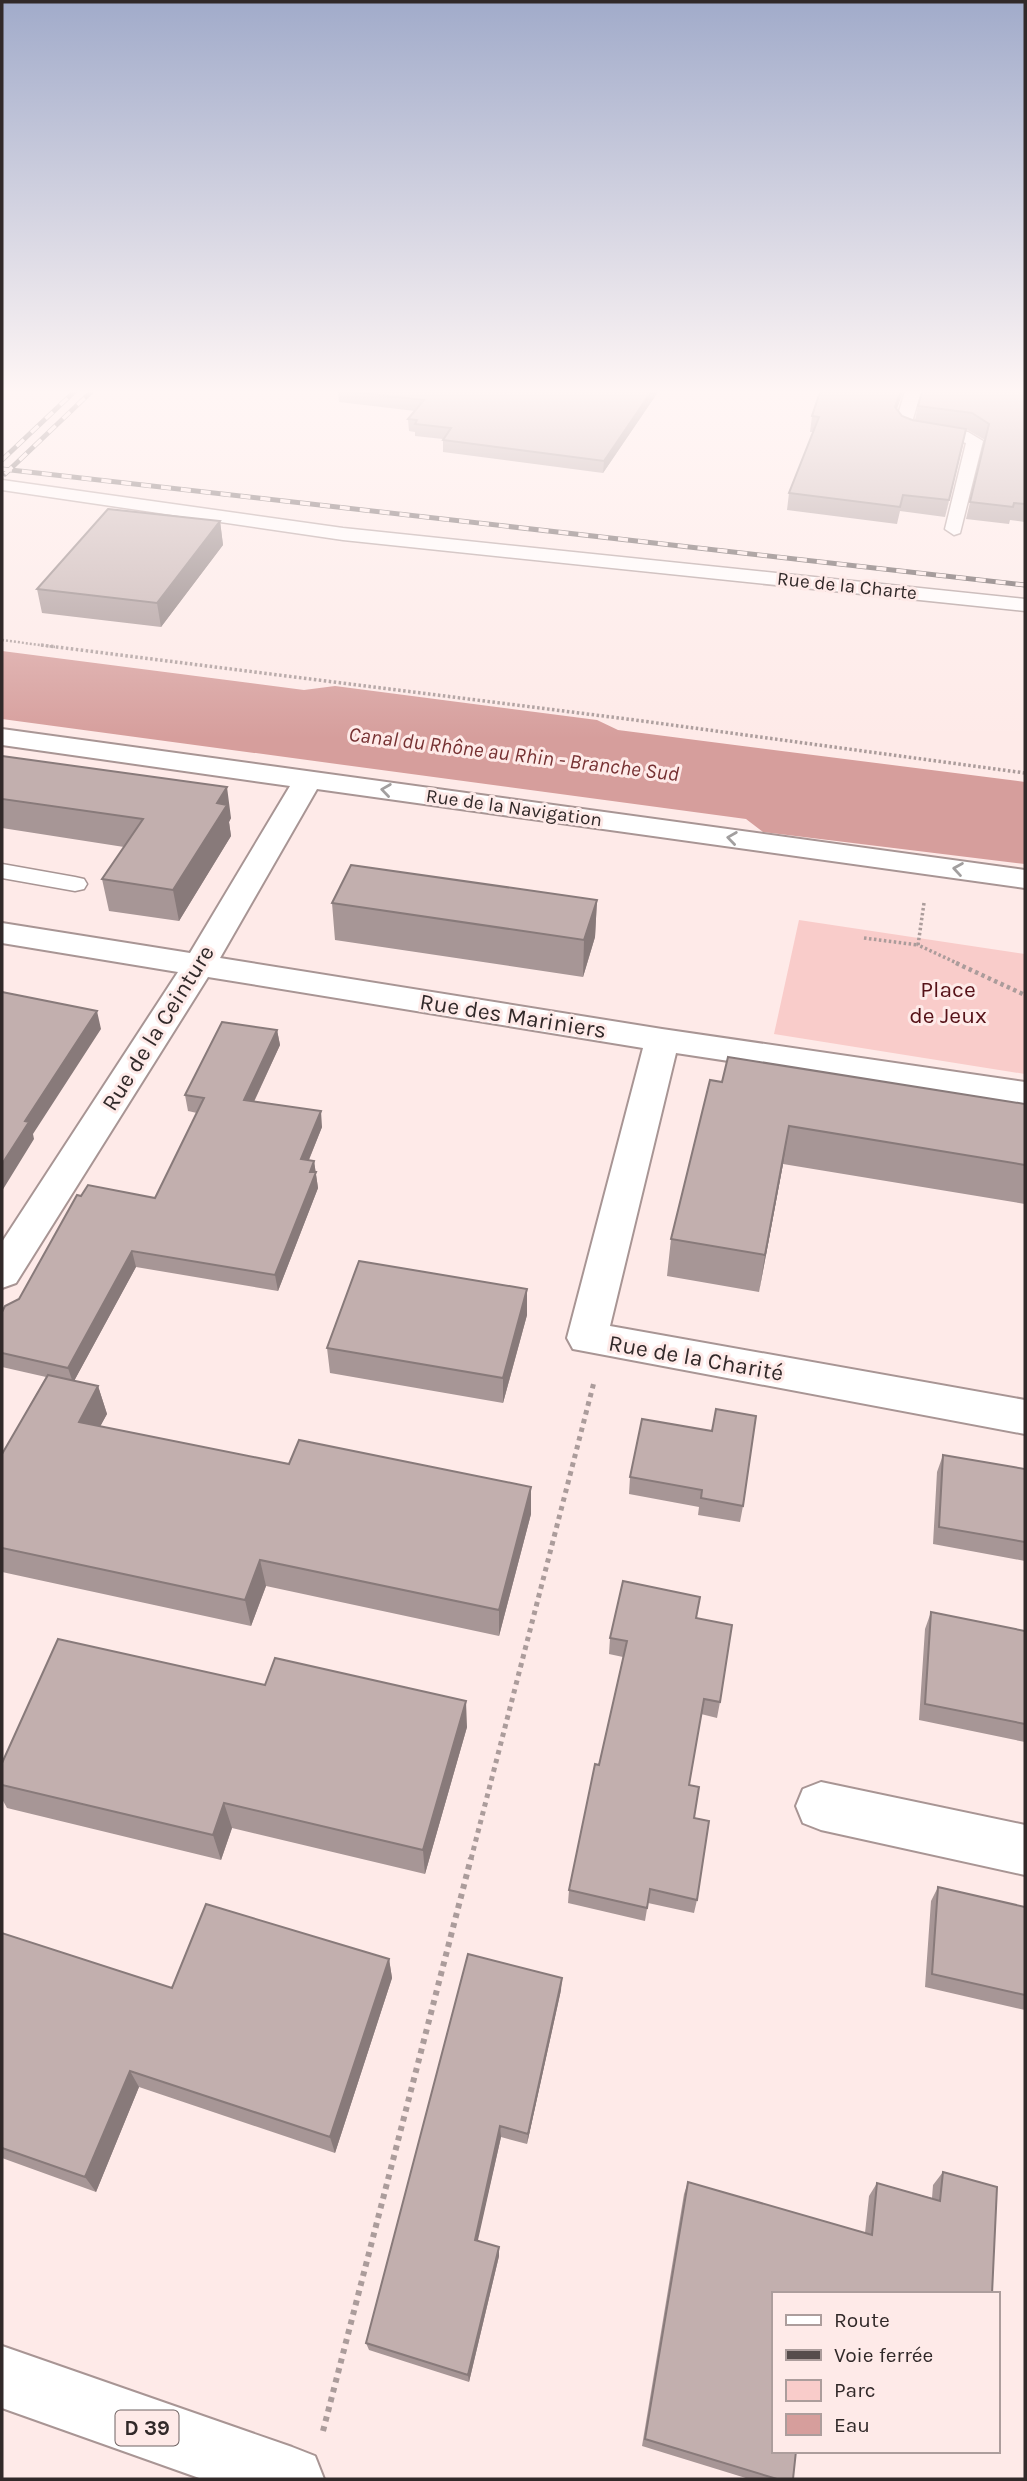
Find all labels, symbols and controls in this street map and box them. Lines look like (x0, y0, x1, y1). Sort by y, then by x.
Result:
street label: Rue de la Charte (776, 568, 918, 604)
water label: Canal du Rhône au Rhin - Branche Sud (347, 722, 681, 786)
one-way arrow (380, 783, 392, 798)
street label: Rue de la Navigation (424, 785, 604, 831)
one-way arrow (727, 831, 738, 846)
one-way arrow (952, 862, 964, 877)
street label: Rue de la Ceinture (96, 940, 220, 1116)
park label: Place de Jeux (909, 976, 987, 1029)
street label: Rue des Mariniers (418, 988, 608, 1044)
street label: Rue de la Charité (606, 1329, 786, 1387)
legend (772, 2292, 999, 2453)
text: Route (834, 2308, 890, 2332)
text: Voie ferrée (834, 2343, 933, 2367)
text: Parc (834, 2378, 876, 2402)
road number: D 39 (116, 2410, 178, 2446)
text: Eau (834, 2413, 870, 2437)

